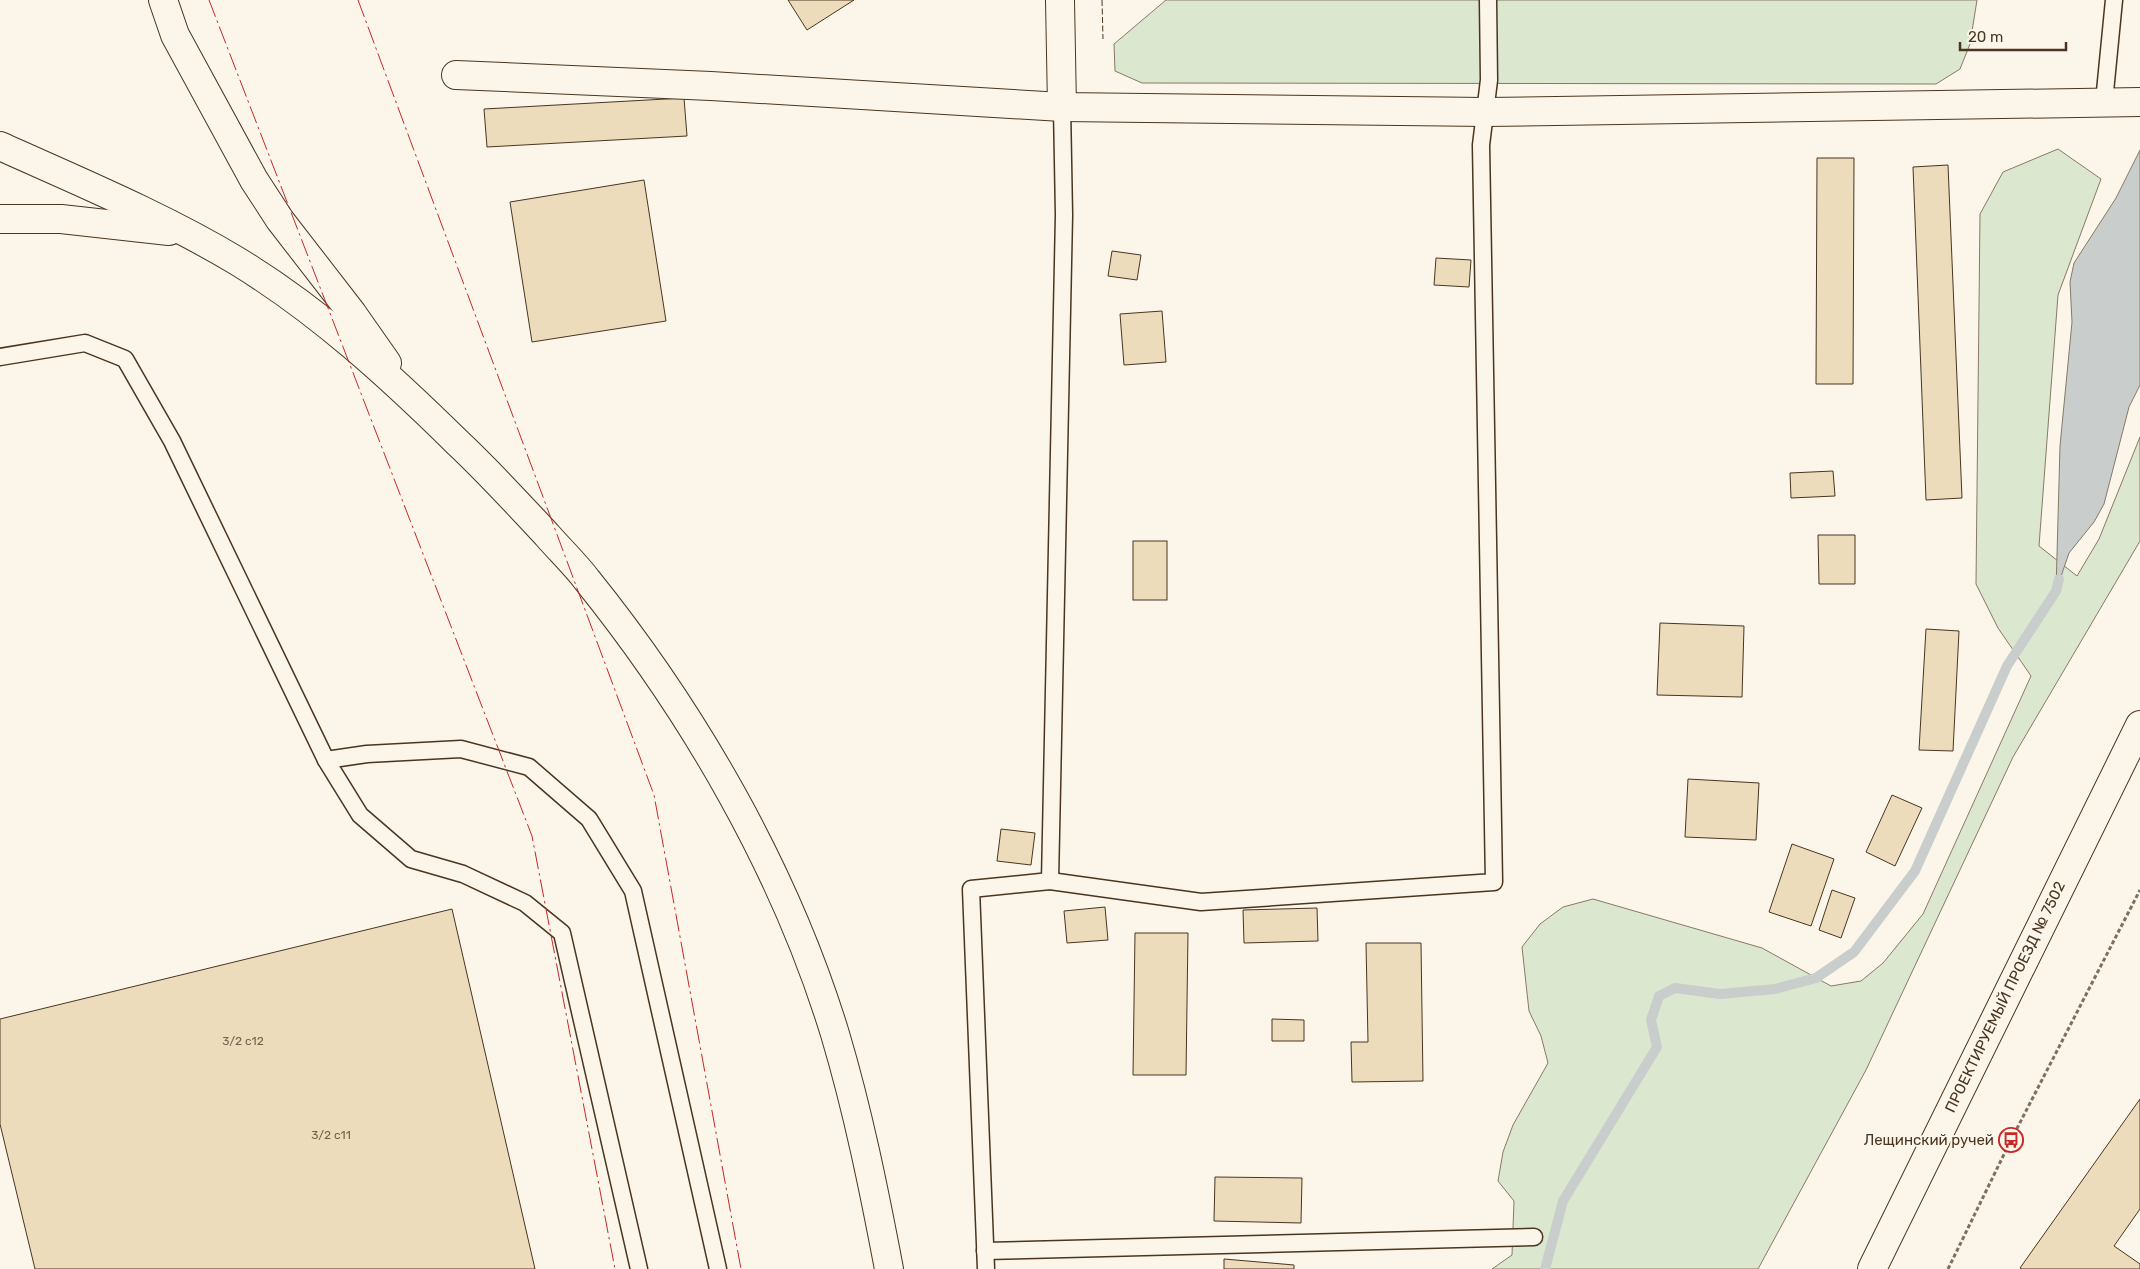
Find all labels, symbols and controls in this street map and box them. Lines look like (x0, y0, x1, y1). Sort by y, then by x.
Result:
scale bar (1960, 20, 2066, 52)
text: 20 m (1968, 28, 2003, 46)
street label: ПРОЕКТИРУЕМЫЙ ПРОЕЗД № 7502 (1941, 878, 2069, 1115)
house number: 3/2 с12 (222, 1034, 264, 1048)
bus stop icon: Лещинский ручей (1998, 1127, 2024, 1153)
house number: 3/2 с11 (311, 1128, 351, 1142)
place label: Лещинский ручей (1864, 1131, 1994, 1149)

